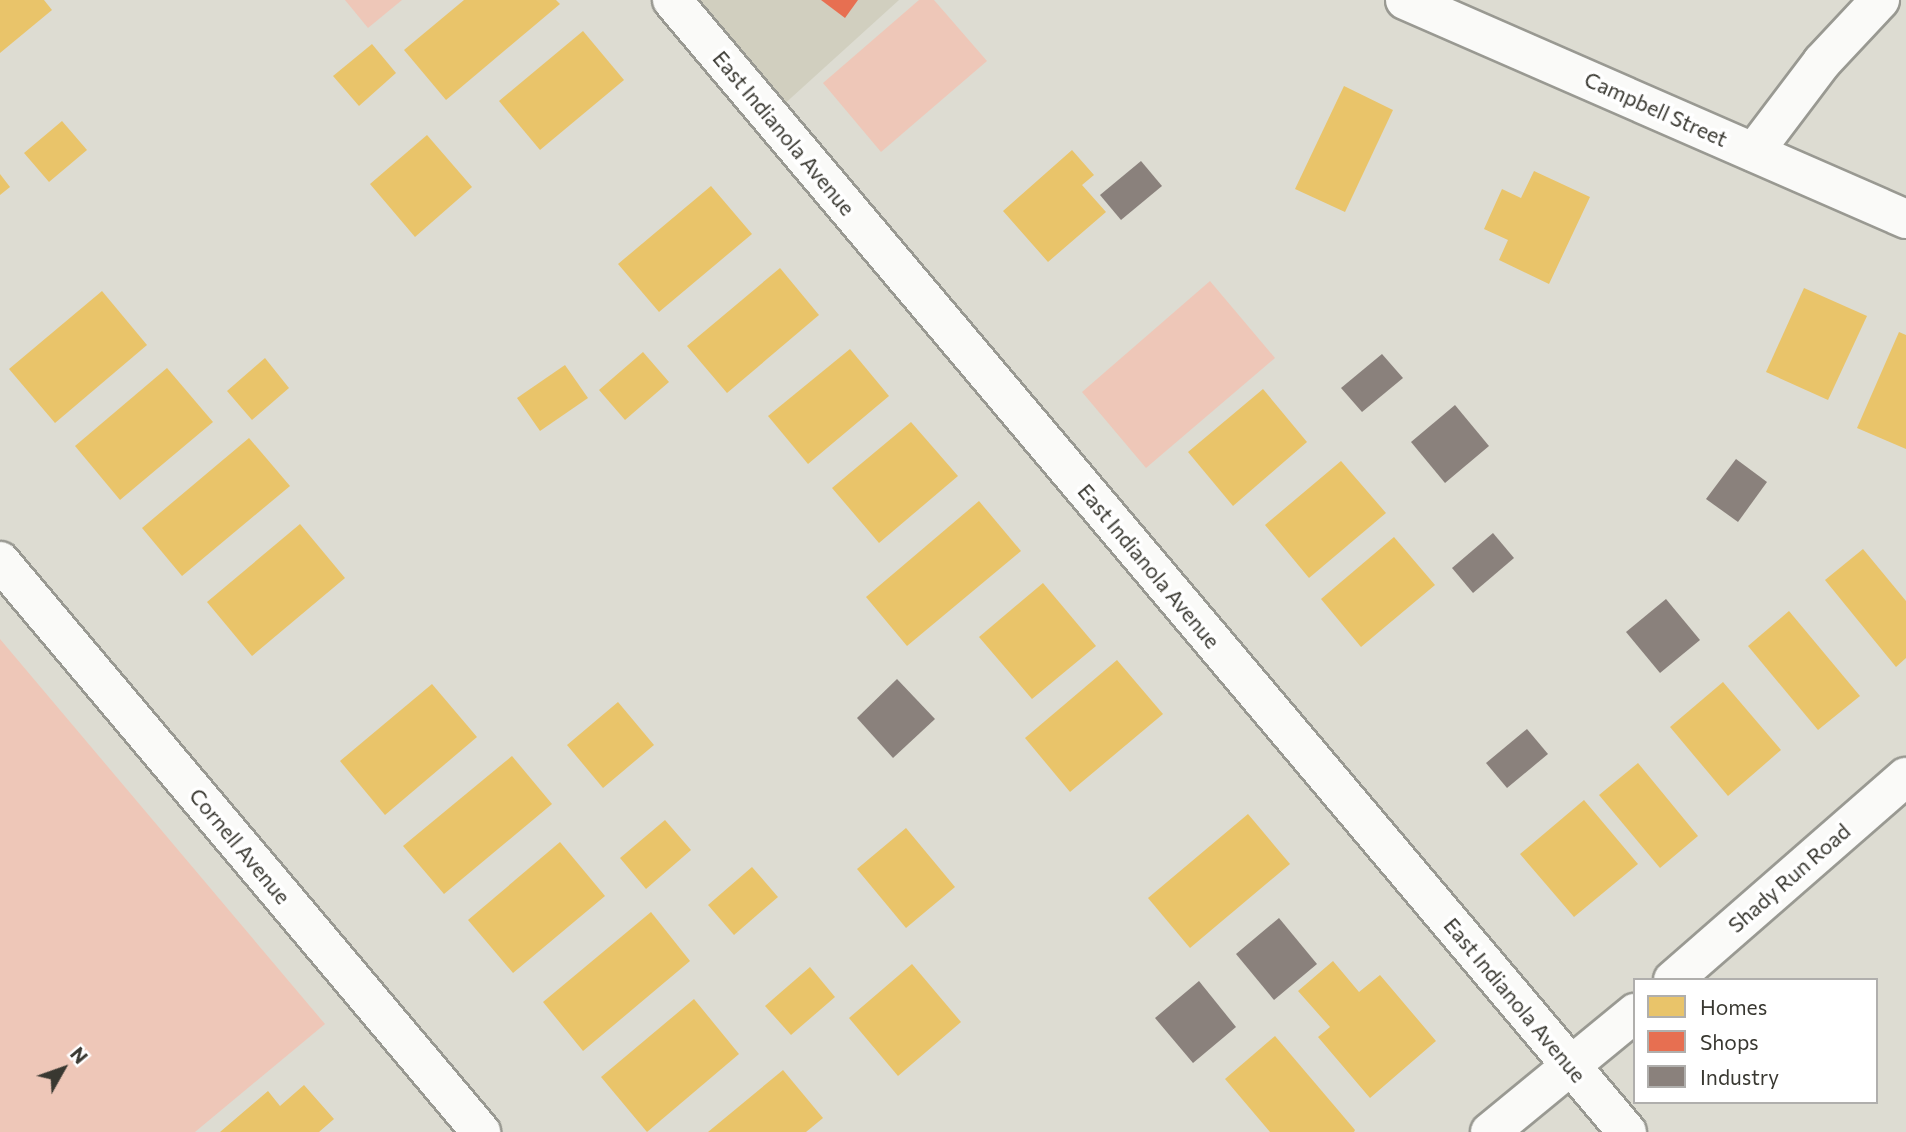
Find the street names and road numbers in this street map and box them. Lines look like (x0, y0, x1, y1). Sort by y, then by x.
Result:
street label: East Indianola Avenue (708, 46, 860, 220)
street label: Campbell Street (1581, 66, 1731, 152)
street label: East Indianola Avenue (1073, 479, 1225, 653)
street label: Cornell Avenue (184, 783, 296, 909)
street label: Shady Run Road (1723, 818, 1855, 938)
street label: East Indianola Avenue (1439, 913, 1591, 1087)

